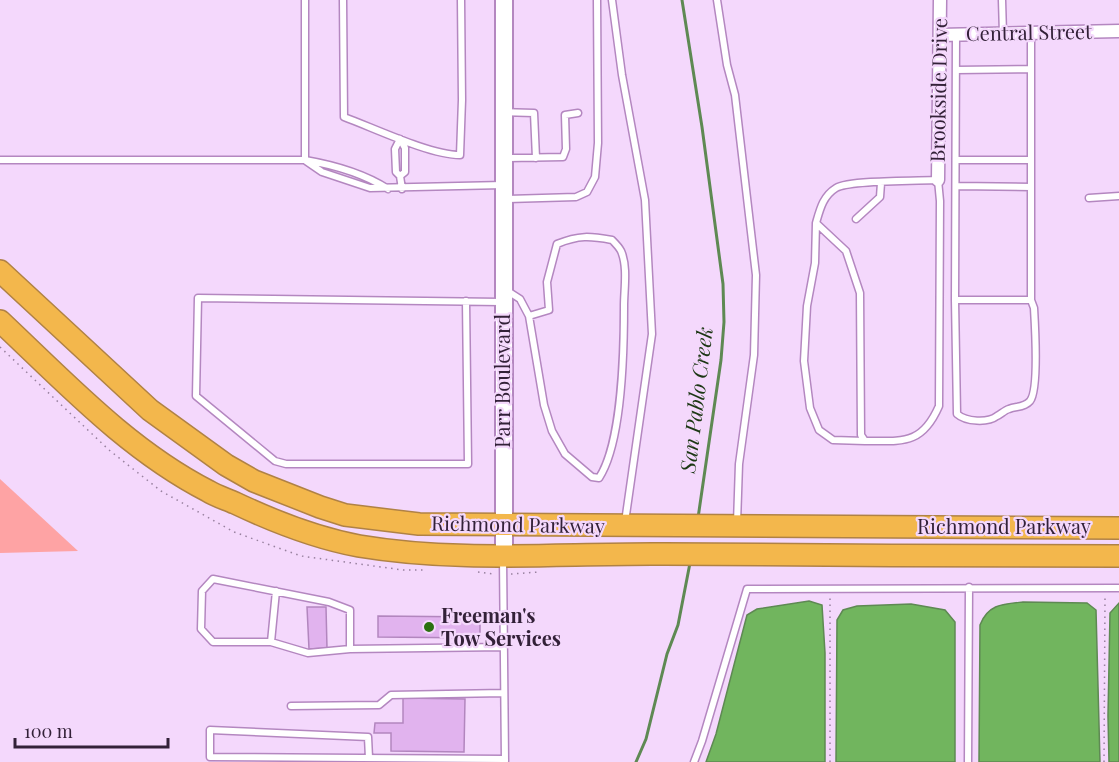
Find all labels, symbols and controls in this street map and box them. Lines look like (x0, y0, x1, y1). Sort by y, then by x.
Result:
street label: Central Street (966, 17, 1093, 46)
street label: Brookside Drive (923, 18, 952, 162)
street label: Parr Boulevard (488, 314, 515, 448)
water label: San Pablo Creek (672, 325, 718, 475)
street label: Richmond Parkway (431, 508, 605, 539)
street label: Richmond Parkway (917, 512, 1091, 539)
place label: Freeman's Tow Services (441, 601, 561, 651)
marker: Freeman's Tow Services (422, 620, 436, 634)
scale bar (15, 711, 168, 749)
text: 100 m (24, 719, 73, 743)

